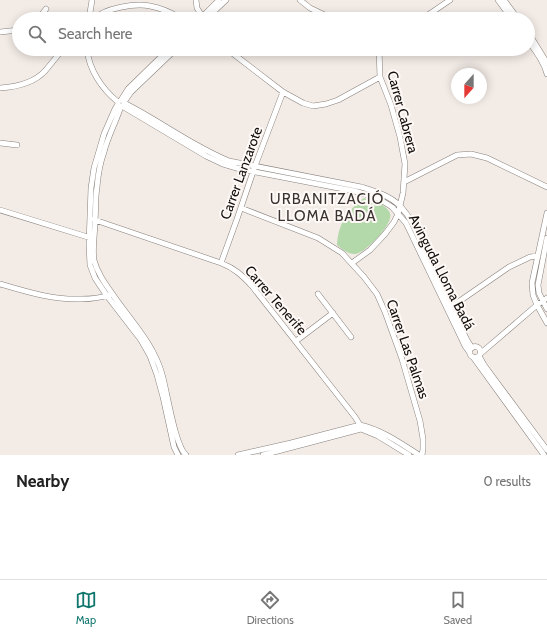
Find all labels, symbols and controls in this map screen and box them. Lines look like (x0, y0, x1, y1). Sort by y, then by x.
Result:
search box (12, 12, 535, 56)
icon: search (26, 23, 48, 45)
text: Search here (58, 25, 133, 43)
north arrow (451, 68, 487, 104)
street label: Carrer Cabrera (383, 69, 423, 155)
street label: Carrer Lanzarote (216, 124, 266, 222)
district label: URBANITZACIÓ LLOMA BADÁ (270, 189, 384, 225)
street label: Avinguda Lloma Badá (405, 211, 479, 333)
street label: Carrer Tenerife (241, 262, 311, 338)
street label: Carrer Las Palmas (383, 297, 434, 401)
text: Nearby (16, 471, 69, 491)
text: 0 results (483, 473, 531, 489)
tab: Map (75, 589, 97, 627)
tab: Directions (247, 589, 294, 627)
tab: Saved (444, 589, 472, 627)

